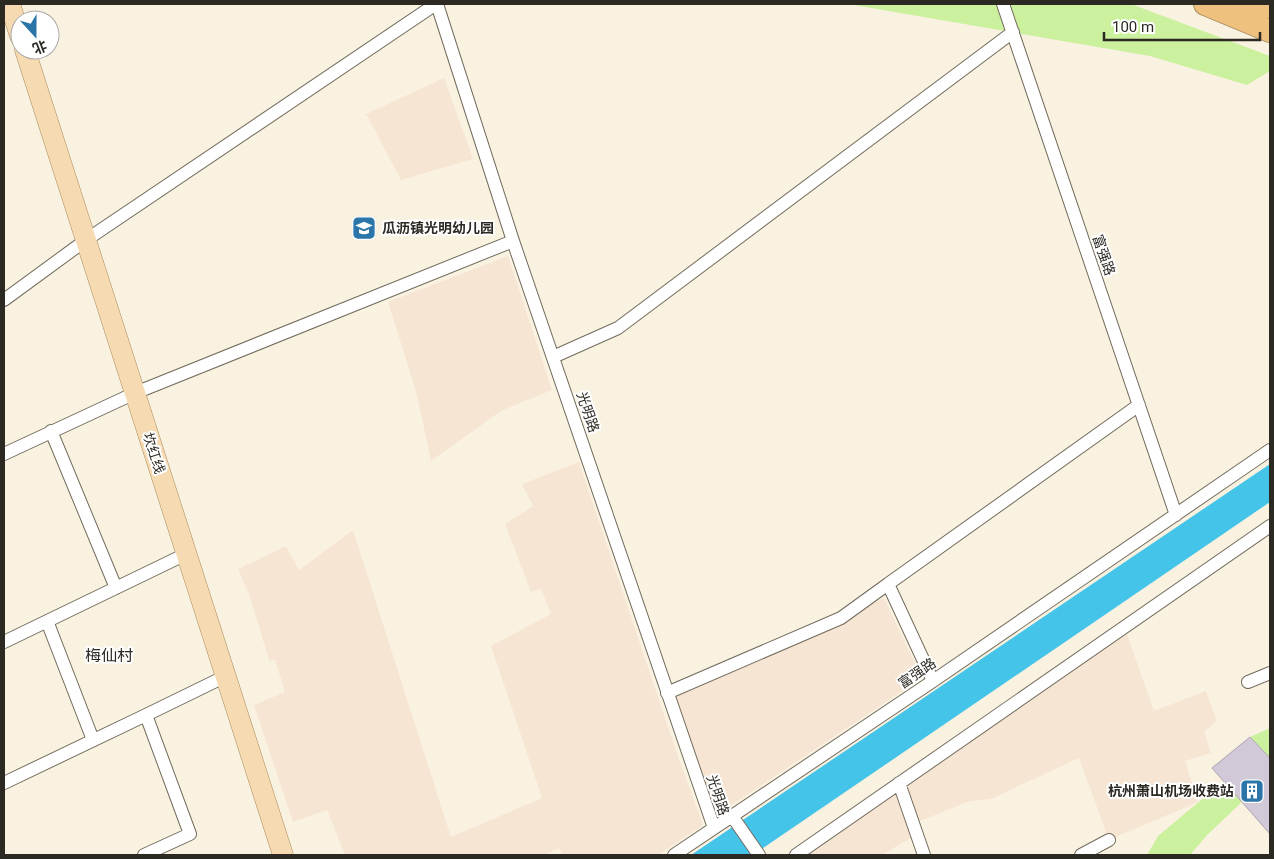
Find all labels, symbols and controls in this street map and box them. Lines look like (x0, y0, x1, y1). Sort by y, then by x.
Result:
north arrow (10, 10, 60, 60)
scale bar (1104, 10, 1260, 42)
text: 100 m (1112, 18, 1154, 36)
text: 北 (30, 37, 49, 57)
school or university icon: 瓜沥镇光明幼儿园 (351, 215, 377, 241)
place label: 瓜沥镇光明幼儿园 (382, 220, 494, 236)
street label: 富强路 (1090, 233, 1118, 277)
street label: 光明路 (574, 390, 602, 434)
street label: 坎红线 (140, 431, 168, 475)
district label: 梅仙村 (85, 646, 133, 665)
street label: 富强路 (895, 655, 939, 691)
street label: 光明路 (704, 773, 732, 817)
building icon: 杭州萧山机场收费站 (1239, 778, 1265, 804)
place label: 杭州萧山机场收费站 (1108, 783, 1234, 799)

